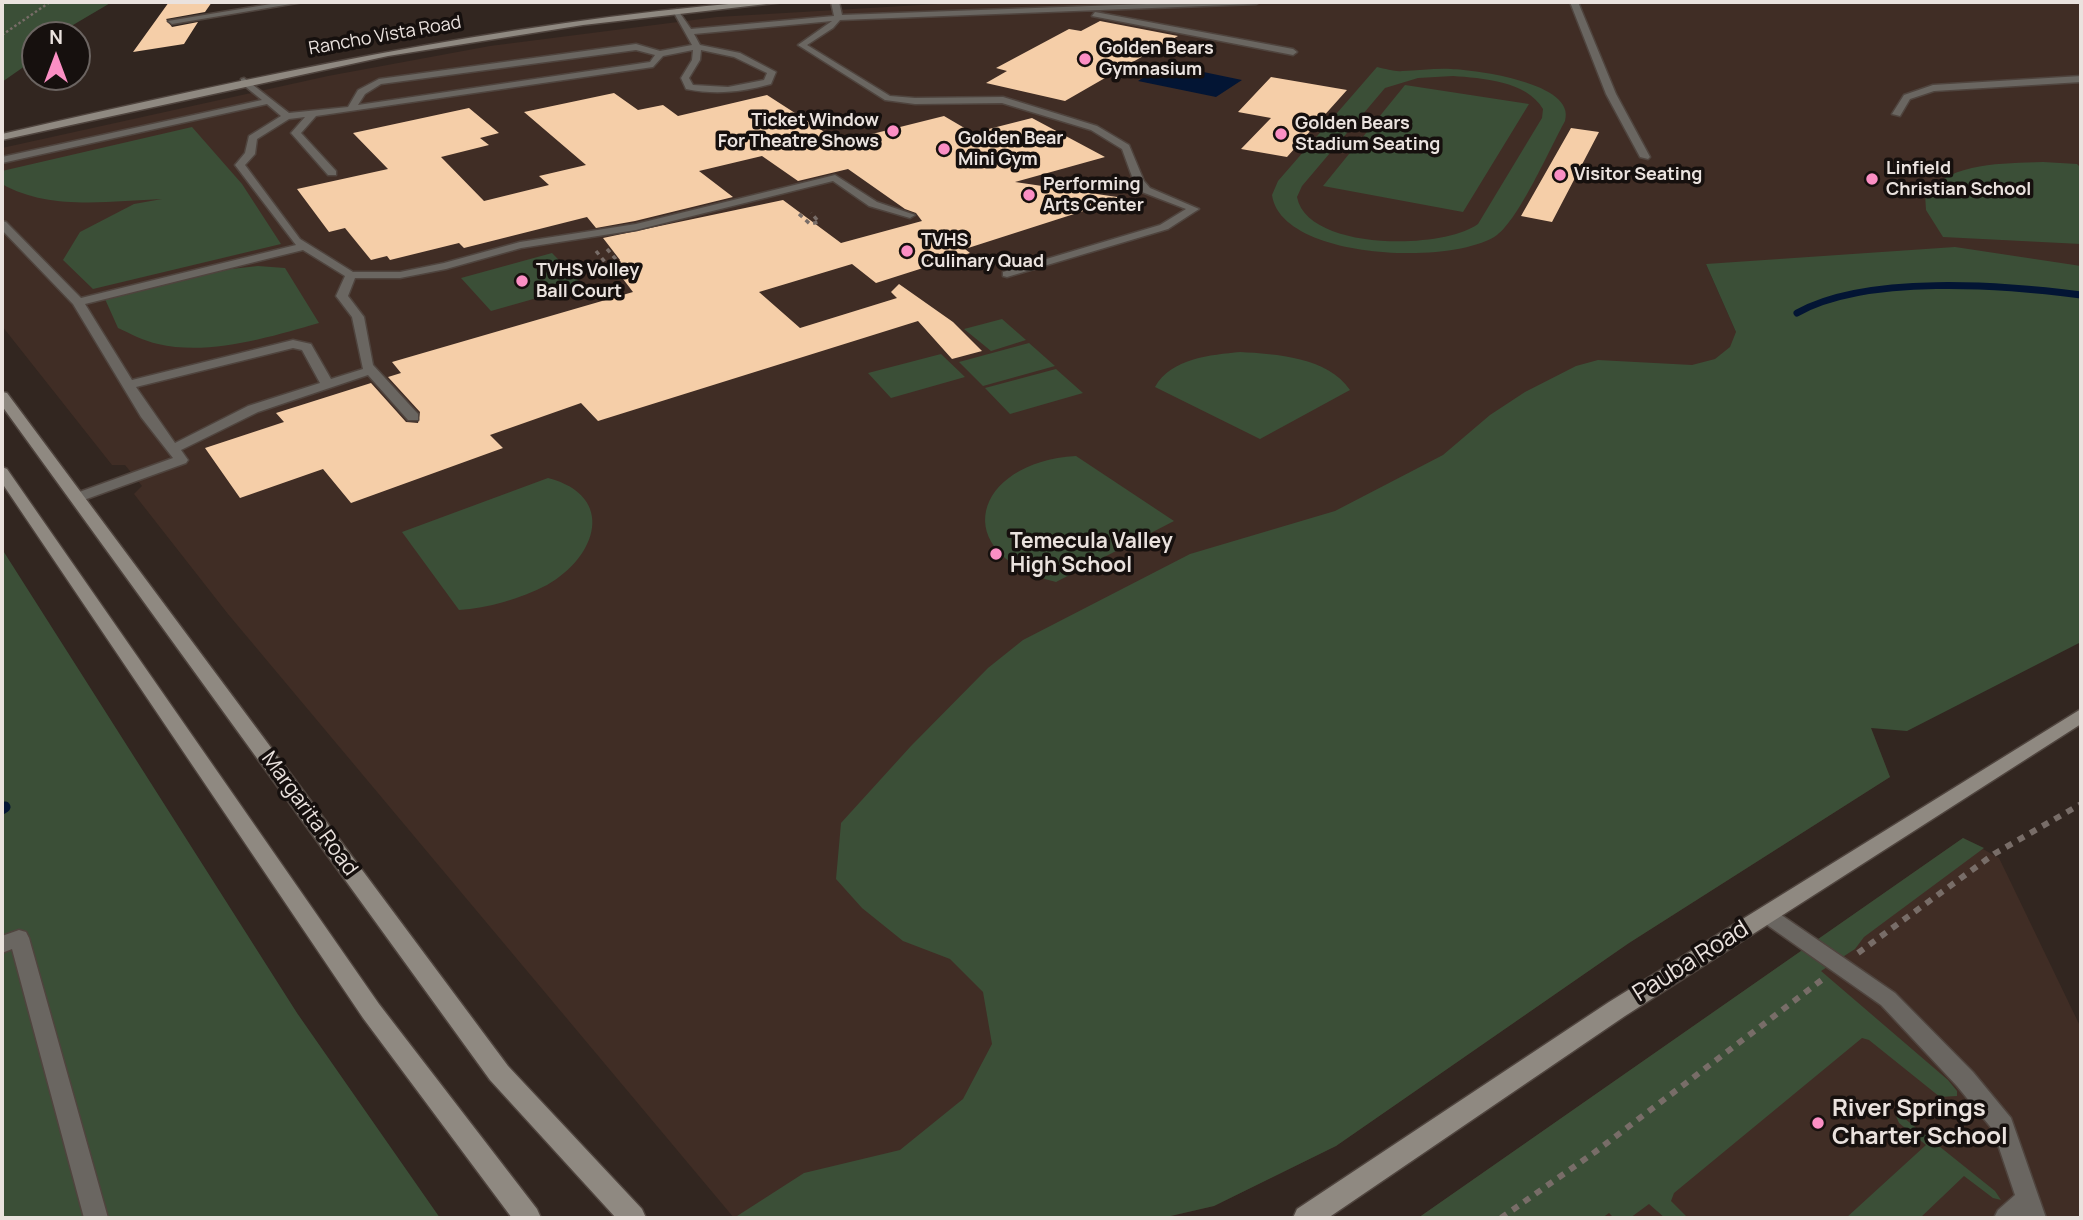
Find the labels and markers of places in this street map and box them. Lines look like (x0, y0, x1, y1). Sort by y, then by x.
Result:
place label: Golden Bears Gymnasium (1099, 38, 1214, 80)
marker: Golden Bears Gymnasium (1077, 51, 1093, 67)
place label: Ticket Window For Theatre Shows (718, 110, 879, 152)
place label: Golden Bears Stadium Seating (1295, 113, 1440, 156)
marker: Ticket Window For Theatre Shows (885, 123, 901, 139)
marker: Golden Bears Stadium Seating (1273, 126, 1289, 142)
place label: Golden Bear Mini Gym (958, 128, 1063, 170)
marker: Golden Bear Mini Gym (936, 141, 952, 157)
place label: Linfield Christian School (1886, 158, 2031, 200)
place label: Visitor Seating (1574, 164, 1702, 186)
marker: Visitor Seating (1552, 167, 1568, 183)
marker: Linfield Christian School (1864, 171, 1880, 187)
place label: Performing Arts Center (1043, 174, 1144, 216)
marker: Performing Arts Center (1021, 187, 1037, 203)
place label: TVHS Culinary Quad (921, 230, 1044, 272)
marker: TVHS Culinary Quad (899, 243, 915, 259)
place label: TVHS Volley Ball Court (536, 260, 639, 302)
marker: TVHS Volley Ball Court (514, 273, 530, 289)
place label: Temecula Valley High School (1010, 529, 1173, 579)
marker: Temecula Valley High School (988, 546, 1004, 562)
place label: River Springs Charter School (1832, 1095, 2008, 1151)
marker: River Springs Charter School (1810, 1115, 1826, 1131)

